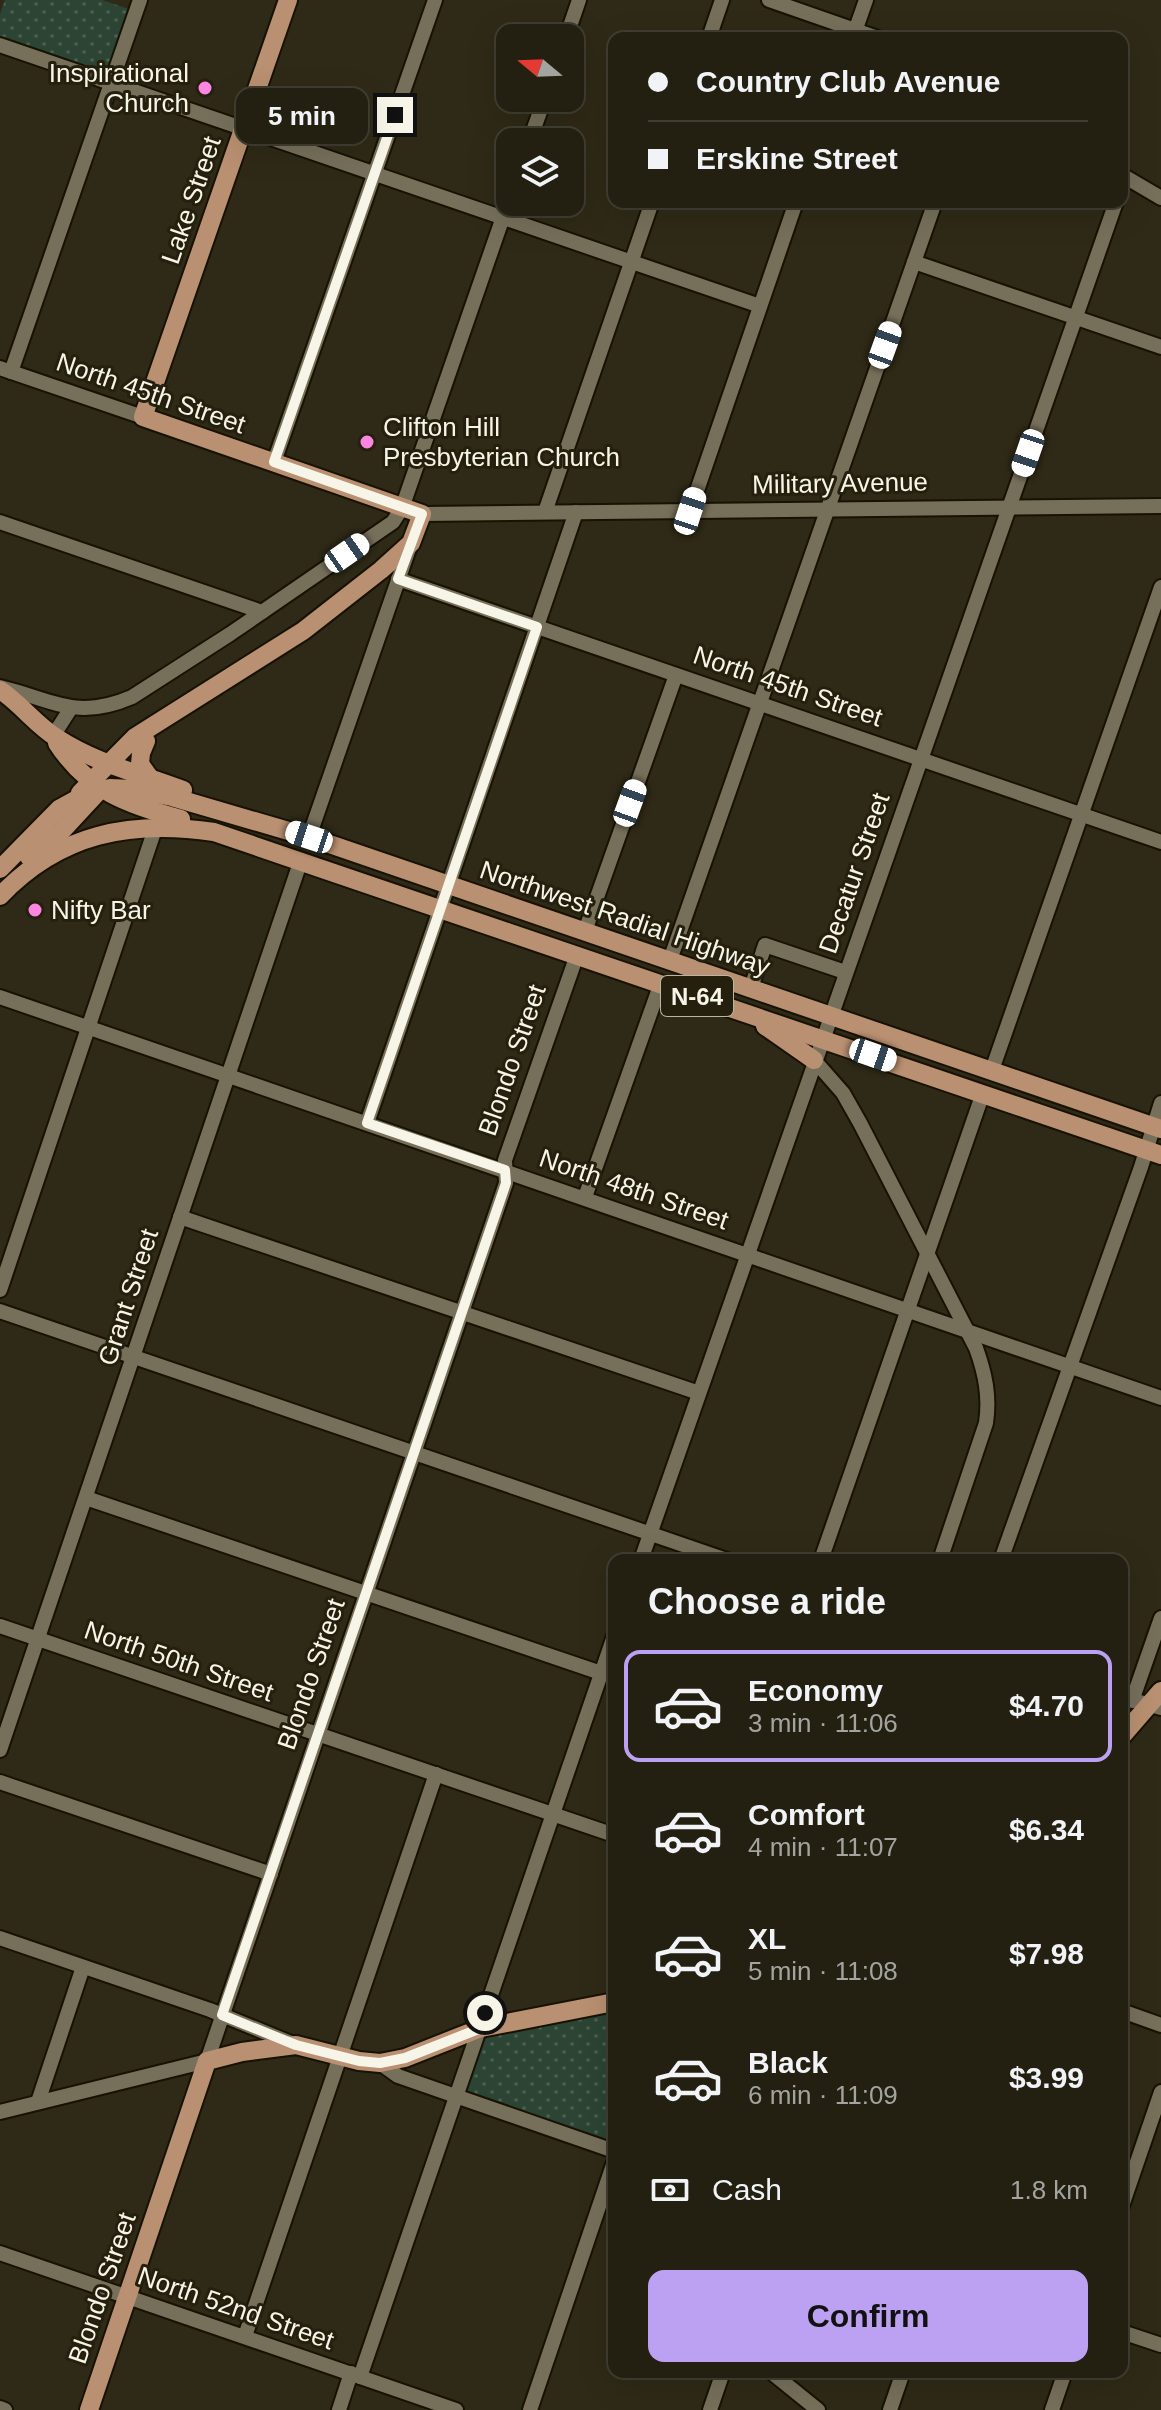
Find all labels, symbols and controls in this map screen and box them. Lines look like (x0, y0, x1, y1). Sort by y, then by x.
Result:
north arrow (496, 24, 584, 112)
map controls (496, 24, 584, 216)
place label: Inspirational Church (49, 58, 189, 118)
text: Country Club Avenue (696, 65, 1000, 98)
marker: Inspirational Church (196, 79, 214, 97)
callout: 5 min (235, 87, 367, 143)
route end (377, 97, 413, 133)
text: 5 min (268, 101, 336, 131)
button: layers (496, 128, 584, 216)
street label: Lake Street (155, 132, 227, 268)
text: Erskine Street (696, 142, 898, 175)
car (866, 318, 904, 372)
street label: North 45th Street (53, 347, 250, 440)
place label: Clifton Hill Presbyterian Church (383, 412, 620, 472)
car (1009, 426, 1047, 480)
marker: Clifton Hill Presbyterian Church (358, 433, 376, 451)
street label: Military Avenue (752, 466, 928, 500)
car (671, 484, 709, 538)
car (320, 529, 374, 577)
street label: North 45th Street (690, 640, 887, 733)
car (611, 776, 649, 830)
street label: Decatur Street (813, 788, 896, 957)
car (282, 818, 336, 856)
street label: Northwest Radial Highway (476, 854, 774, 982)
place label: Nifty Bar (51, 895, 151, 925)
marker: Nifty Bar (26, 901, 44, 919)
road number: N-64 (661, 976, 733, 1016)
street label: Blondo Street (472, 980, 552, 1139)
car (846, 1036, 900, 1074)
street label: North 48th Street (536, 1143, 733, 1236)
street label: Grant Street (92, 1224, 164, 1369)
text: Choose a ride (648, 1581, 886, 1622)
street label: Blondo Street (271, 1594, 351, 1753)
street label: North 50th Street (81, 1615, 278, 1708)
icon: car (652, 1670, 724, 1742)
text: Economy (748, 1674, 883, 1707)
text: $4.70 (1009, 1689, 1084, 1722)
text: 3 min · 11:06 (748, 1708, 898, 1738)
icon: car (652, 1794, 724, 1866)
text: Comfort (748, 1798, 865, 1831)
text: $6.34 (1009, 1813, 1084, 1846)
text: 4 min · 11:07 (748, 1832, 898, 1862)
icon: car (652, 1918, 724, 1990)
text: XL (748, 1922, 786, 1955)
text: $7.98 (1009, 1937, 1084, 1970)
text: 5 min · 11:08 (748, 1956, 898, 1986)
route start (467, 1995, 503, 2031)
icon: car (652, 2042, 724, 2114)
text: Black (748, 2046, 828, 2079)
text: $3.99 (1009, 2061, 1084, 2094)
text: 6 min · 11:09 (748, 2080, 898, 2110)
icon: cash (648, 2168, 692, 2212)
text: Cash (712, 2173, 782, 2206)
text: 1.8 km (1010, 2175, 1088, 2205)
street label: Blondo Street (62, 2208, 142, 2367)
street label: North 52nd Street (134, 2260, 339, 2356)
button: Confirm (648, 2270, 1088, 2362)

